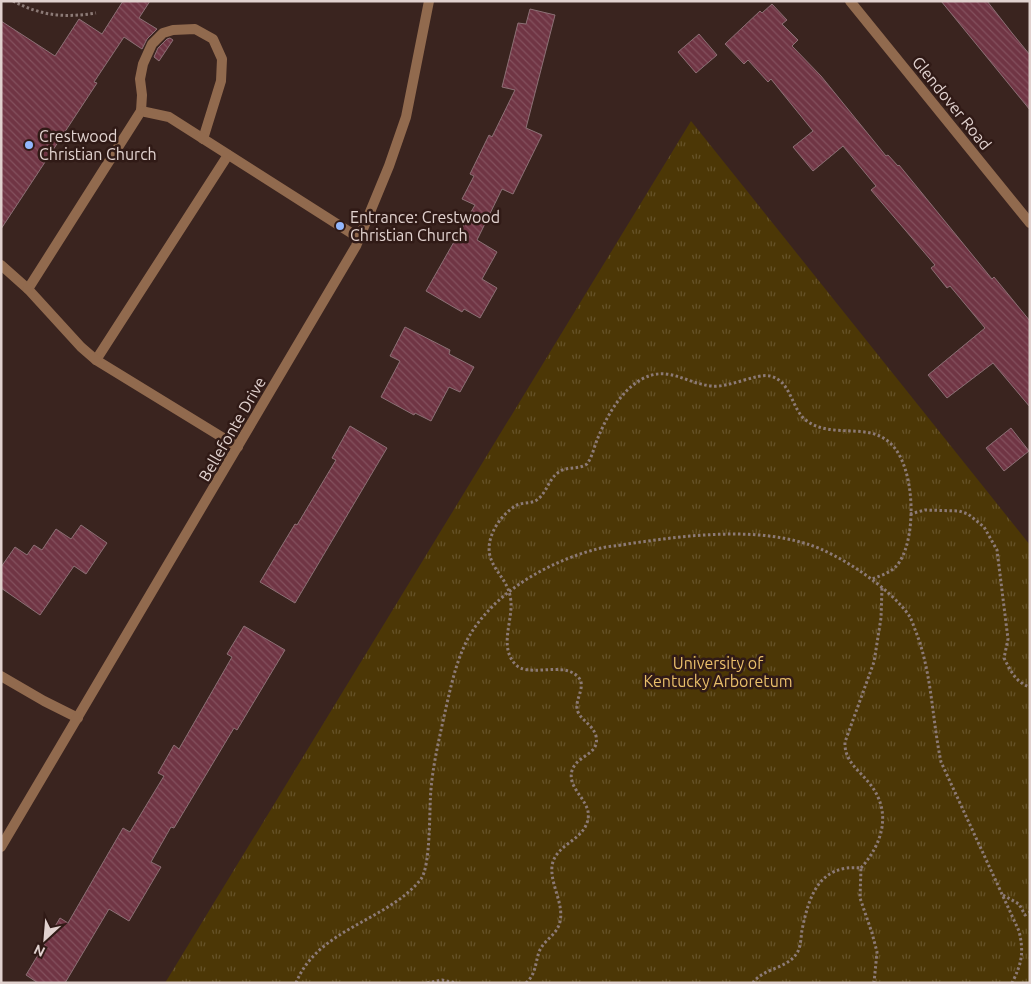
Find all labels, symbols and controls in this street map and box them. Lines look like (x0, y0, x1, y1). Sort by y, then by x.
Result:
street label: Glendover Road (909, 53, 995, 153)
place label: Crestwood Christian Church (39, 127, 157, 163)
marker: Crestwood Christian Church (23, 139, 35, 151)
place label: Entrance: Crestwood Christian Church (350, 208, 500, 244)
marker: Entrance: Crestwood Christian Church (334, 220, 346, 232)
street label: Bellefonte Drive (195, 374, 269, 484)
park label: University of Kentucky Arboretum (643, 654, 793, 690)
north arrow (20, 914, 70, 964)
text: N (31, 941, 48, 960)

